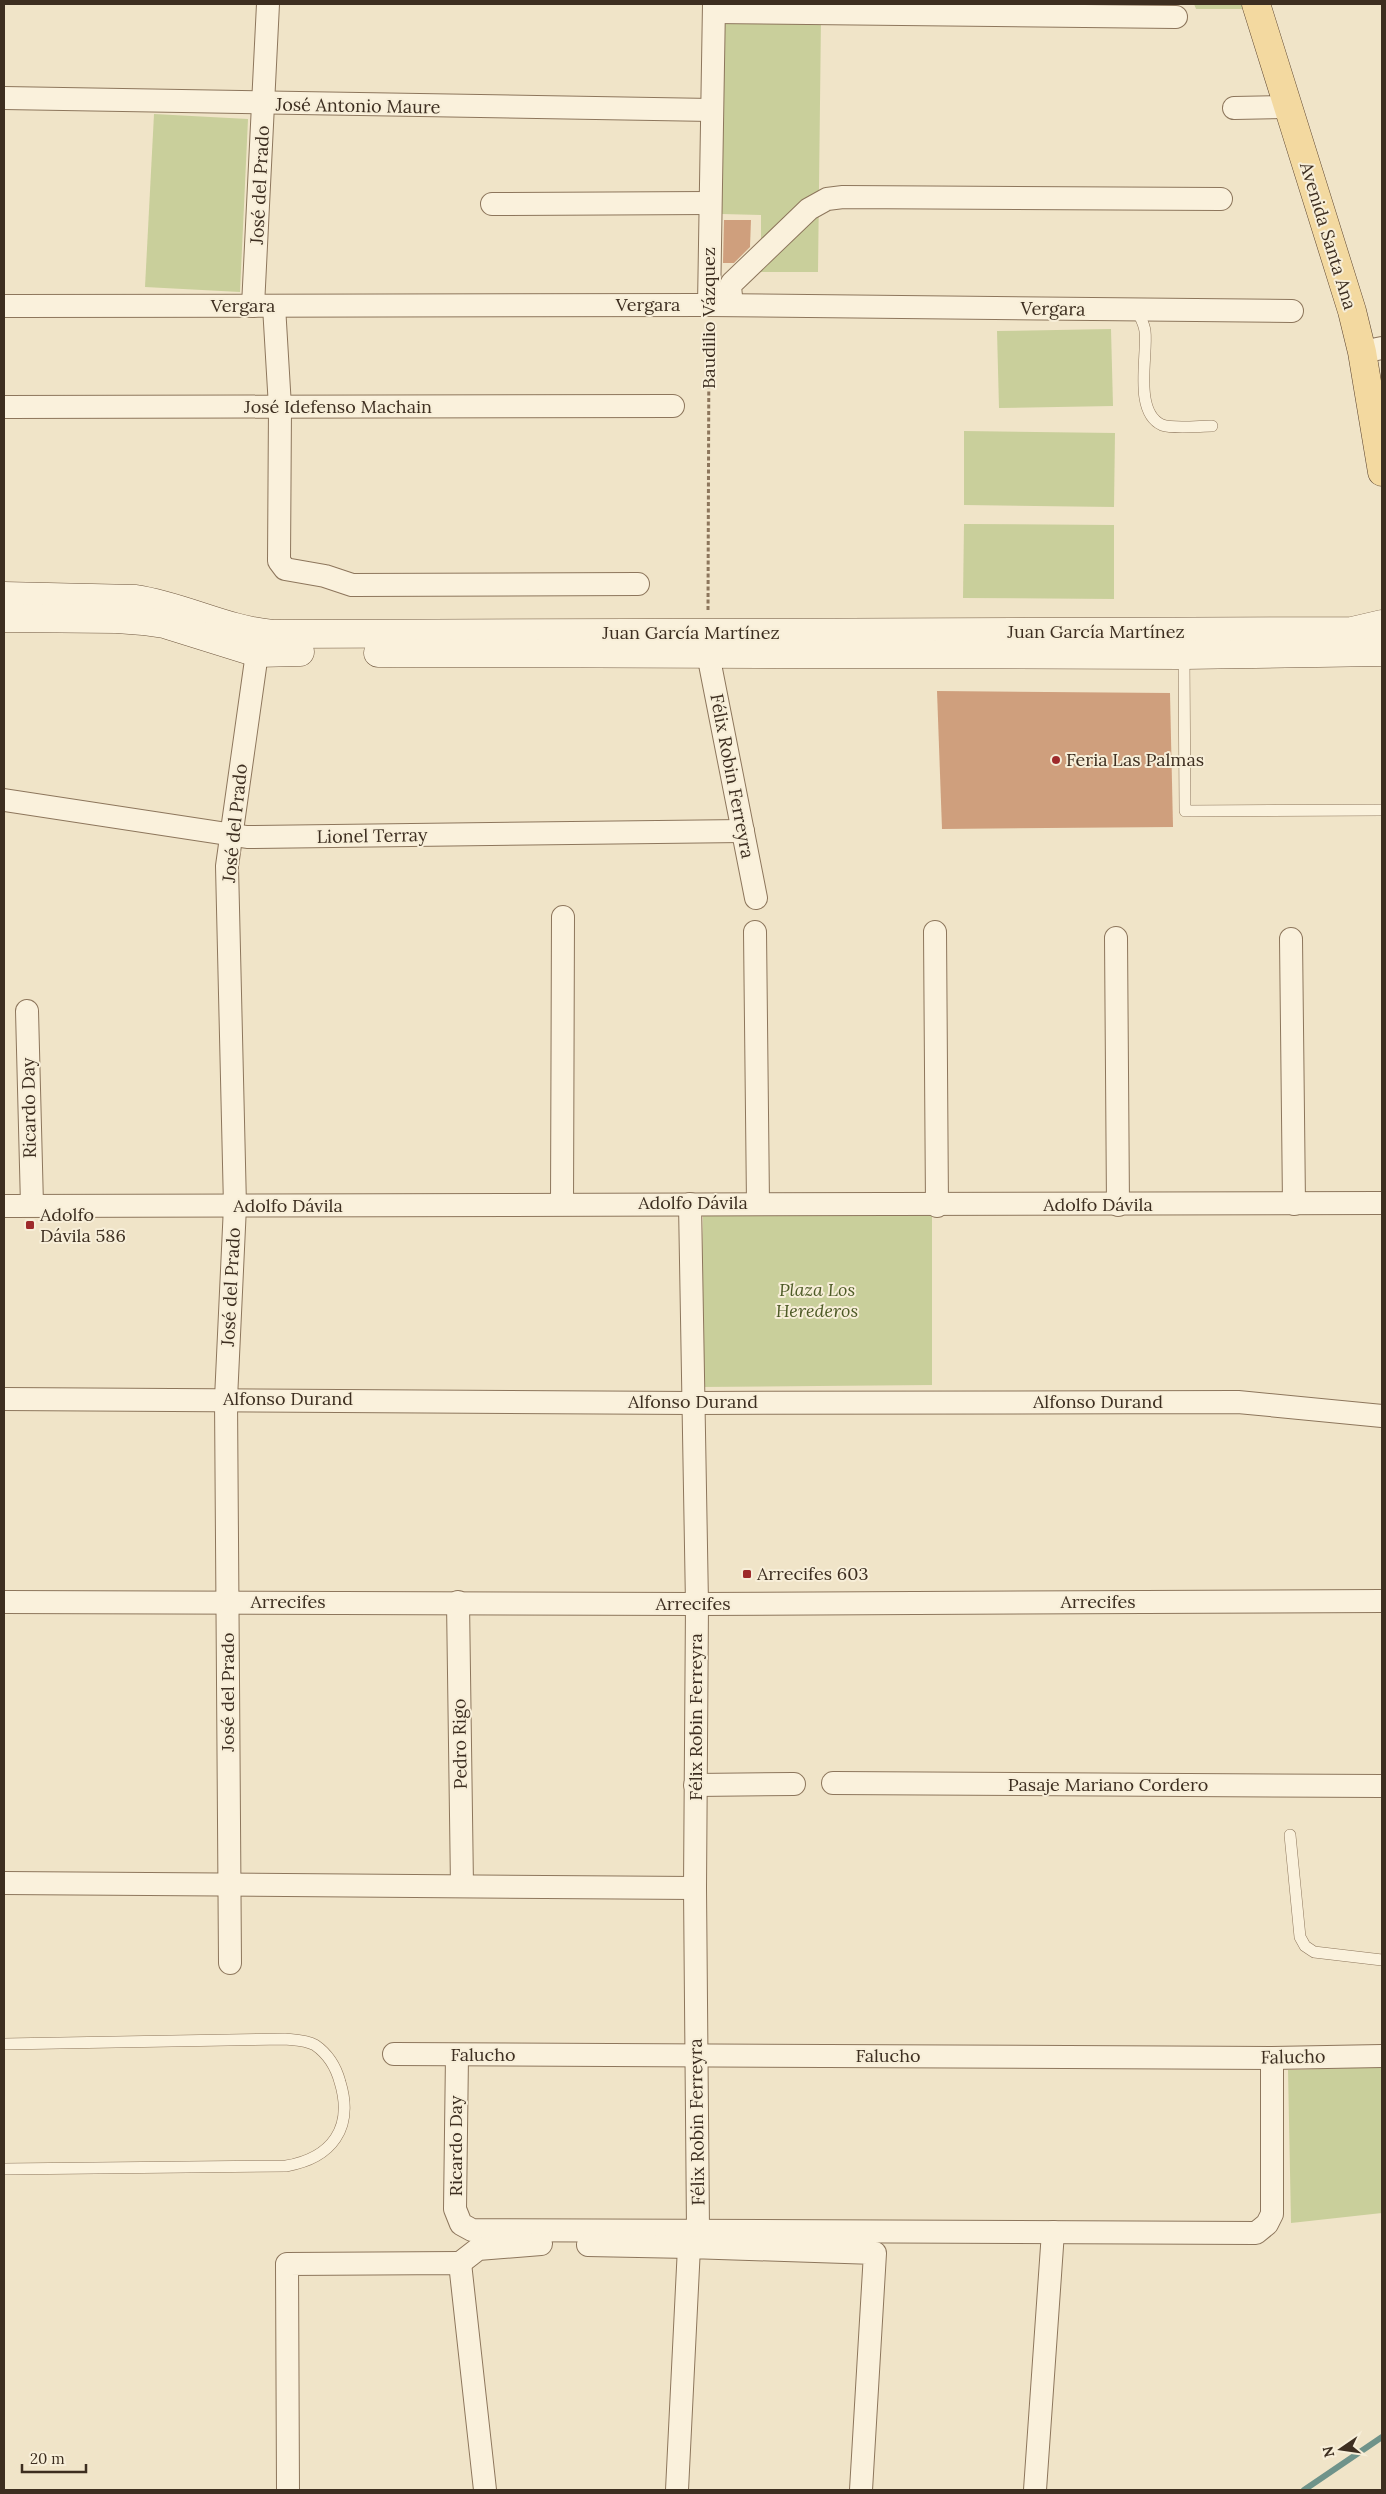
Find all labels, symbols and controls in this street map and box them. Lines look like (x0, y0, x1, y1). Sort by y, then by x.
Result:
street label: José Antonio Maure (275, 93, 441, 118)
street label: José del Prado (245, 125, 274, 246)
street label: Avenida Santa Ana (1295, 158, 1362, 312)
street label: Baudilio Vázquez (697, 247, 720, 389)
street label: Vergara (615, 293, 680, 316)
street label: Vergara (210, 294, 275, 317)
street label: Vergara (1019, 296, 1086, 321)
street label: José Idefenso Machain (243, 395, 432, 418)
street label: Juan García Martínez (1006, 620, 1185, 643)
street label: Juan García Martínez (601, 621, 780, 644)
street label: Félix Robin Ferreyra (705, 692, 760, 860)
place label: Feria Las Palmas (1066, 748, 1204, 771)
marker: Feria Las Palmas (1050, 754, 1062, 766)
street label: José del Prado (217, 762, 252, 884)
street label: Lionel Terray (316, 823, 428, 848)
street label: Ricardo Day (16, 1057, 41, 1159)
street label: Adolfo Dávila (637, 1191, 748, 1214)
street label: Adolfo Dávila (1042, 1193, 1153, 1216)
street label: Adolfo Dávila (232, 1194, 343, 1217)
place label: Adolfo Dávila 586 (39, 1203, 126, 1247)
marker: Adolfo Dávila 586 (24, 1219, 36, 1231)
street label: José del Prado (216, 1227, 245, 1348)
park label: Plaza Los Herederos (776, 1278, 858, 1322)
street label: Alfonso Durand (222, 1387, 353, 1410)
street label: Alfonso Durand (627, 1390, 758, 1413)
street label: Alfonso Durand (1032, 1390, 1163, 1413)
place label: Arrecifes 603 (756, 1562, 868, 1585)
marker: Arrecifes 603 (741, 1568, 753, 1580)
street label: Arrecifes (249, 1590, 326, 1613)
street label: Arrecifes (1059, 1590, 1136, 1613)
street label: Arrecifes (654, 1592, 731, 1615)
street label: José del Prado (216, 1632, 239, 1753)
street label: Félix Robin Ferreyra (684, 1633, 707, 1801)
street label: Pedro Rigo (447, 1698, 472, 1790)
street label: Pasaje Mariano Cordero (1008, 1773, 1208, 1796)
street label: Félix Robin Ferreyra (684, 2038, 709, 2206)
street label: Falucho (451, 2043, 515, 2066)
street label: Falucho (856, 2044, 920, 2067)
street label: Falucho (1260, 2044, 1326, 2069)
street label: Ricardo Day (444, 2095, 467, 2196)
north arrow (1316, 2424, 1366, 2474)
scale bar (22, 2442, 86, 2474)
text: N (1318, 2444, 1338, 2459)
text: 20 m (30, 2449, 65, 2468)

